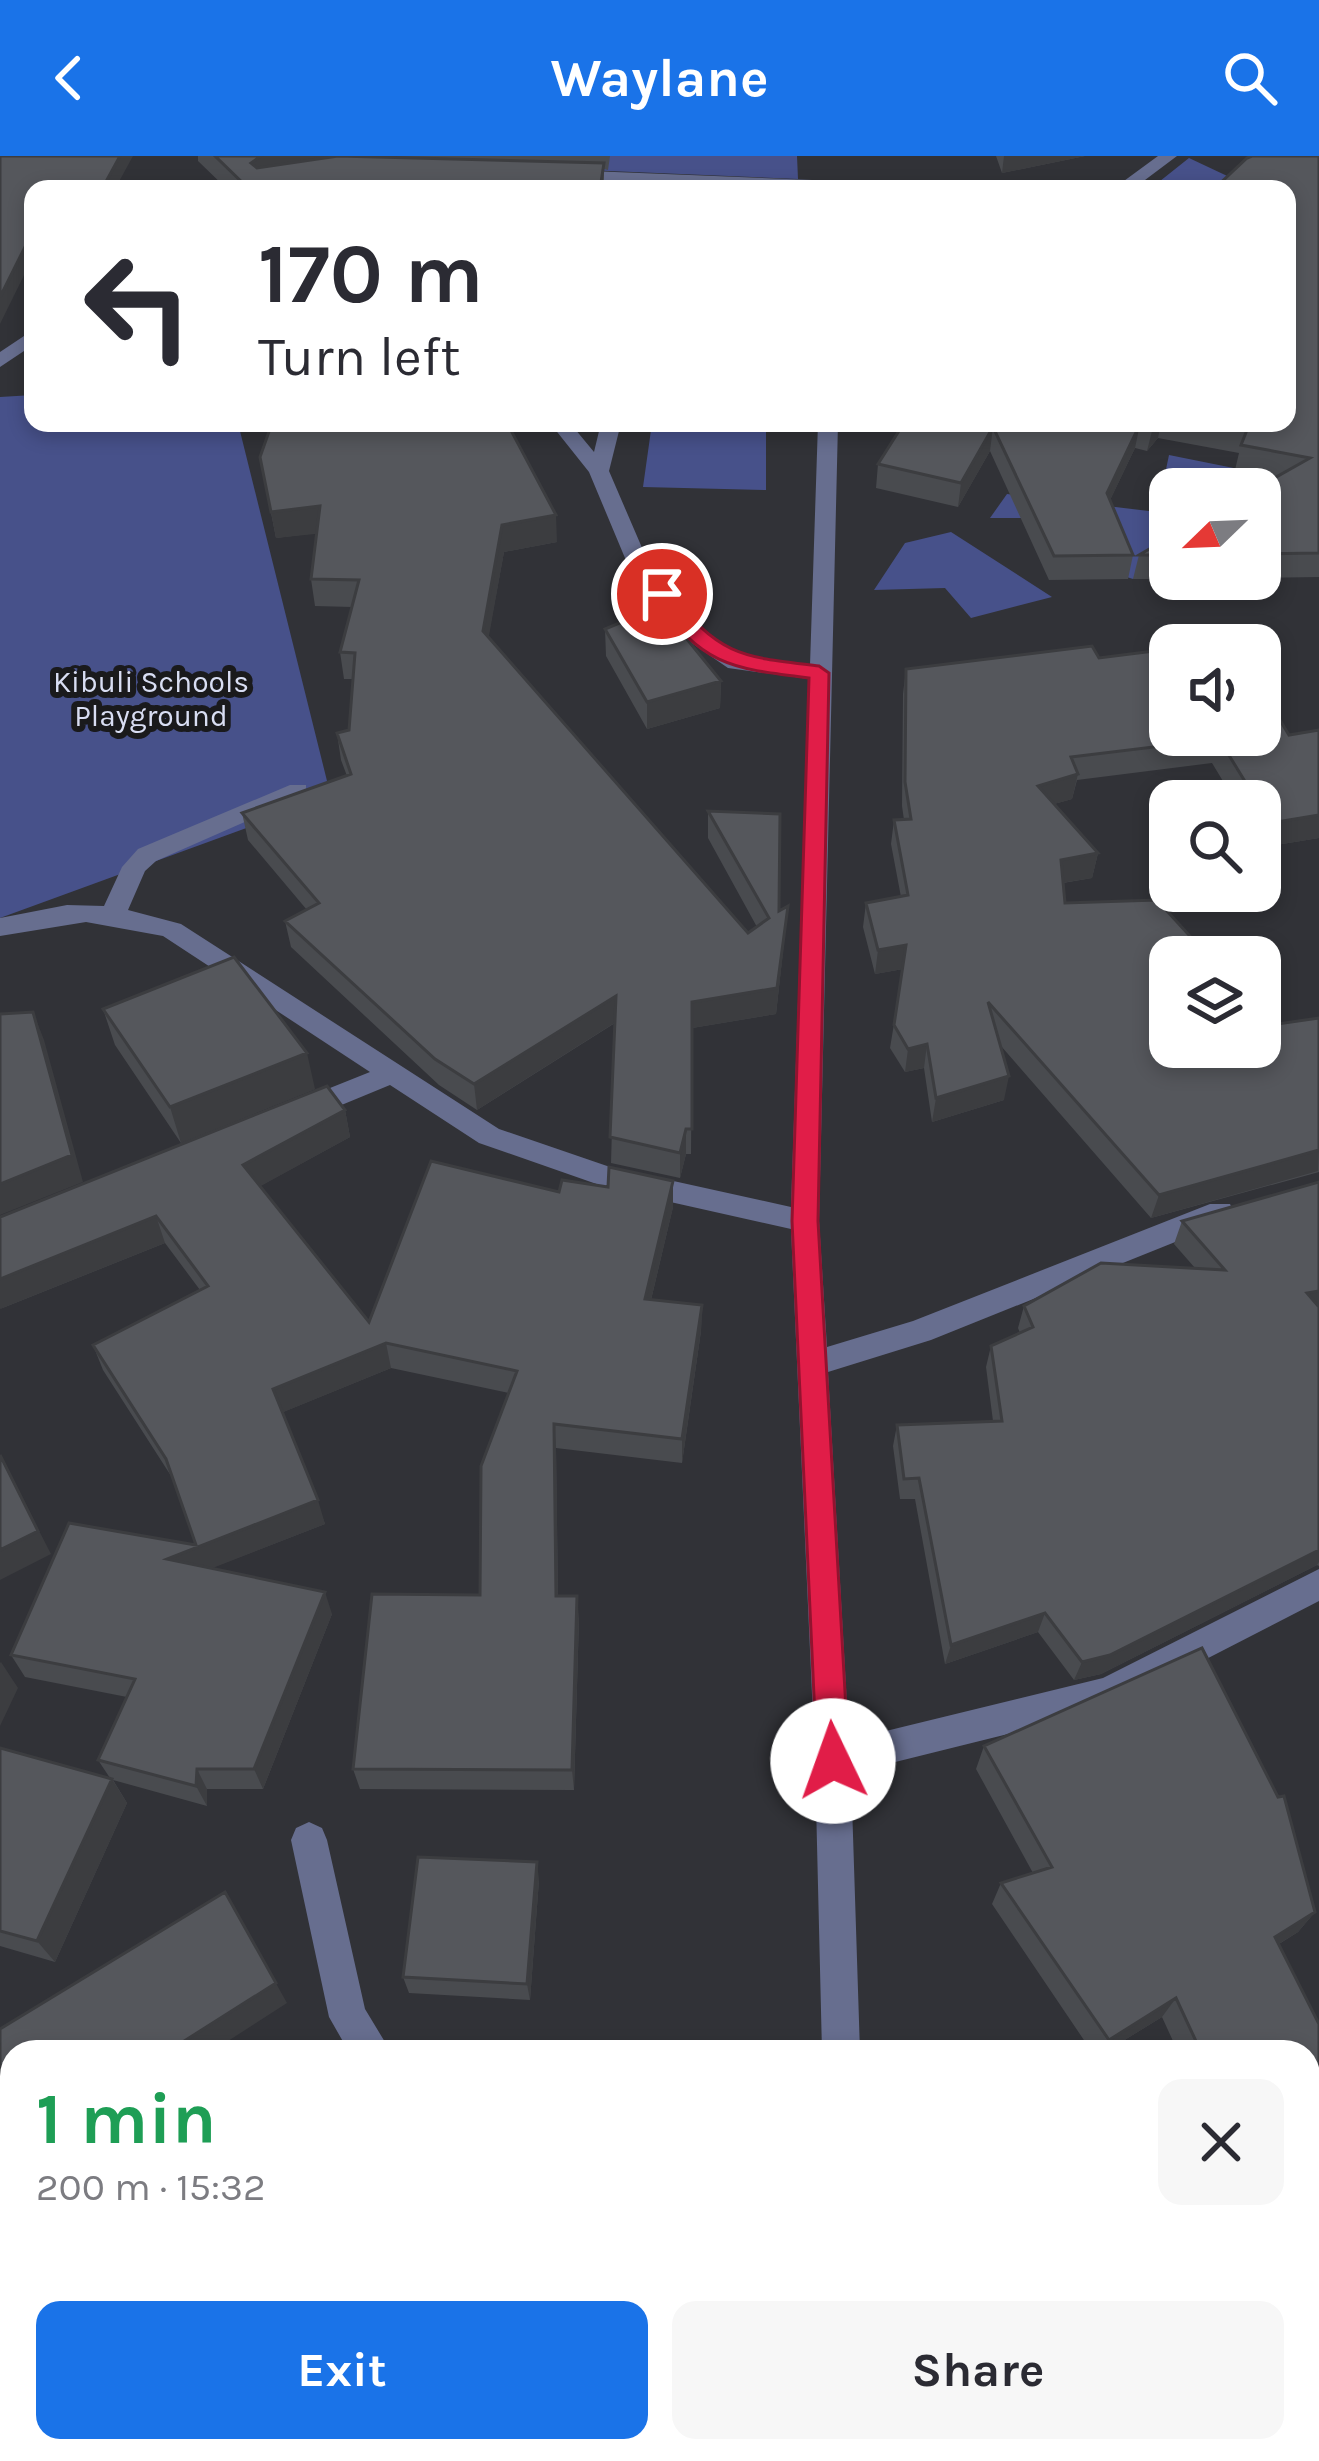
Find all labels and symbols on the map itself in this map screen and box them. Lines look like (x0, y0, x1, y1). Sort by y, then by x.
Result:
north arrow (1149, 468, 1281, 600)
pin (611, 543, 713, 645)
park label: Kibuli Schools Playground (53, 664, 249, 734)
position arrow (770, 1698, 896, 1824)

